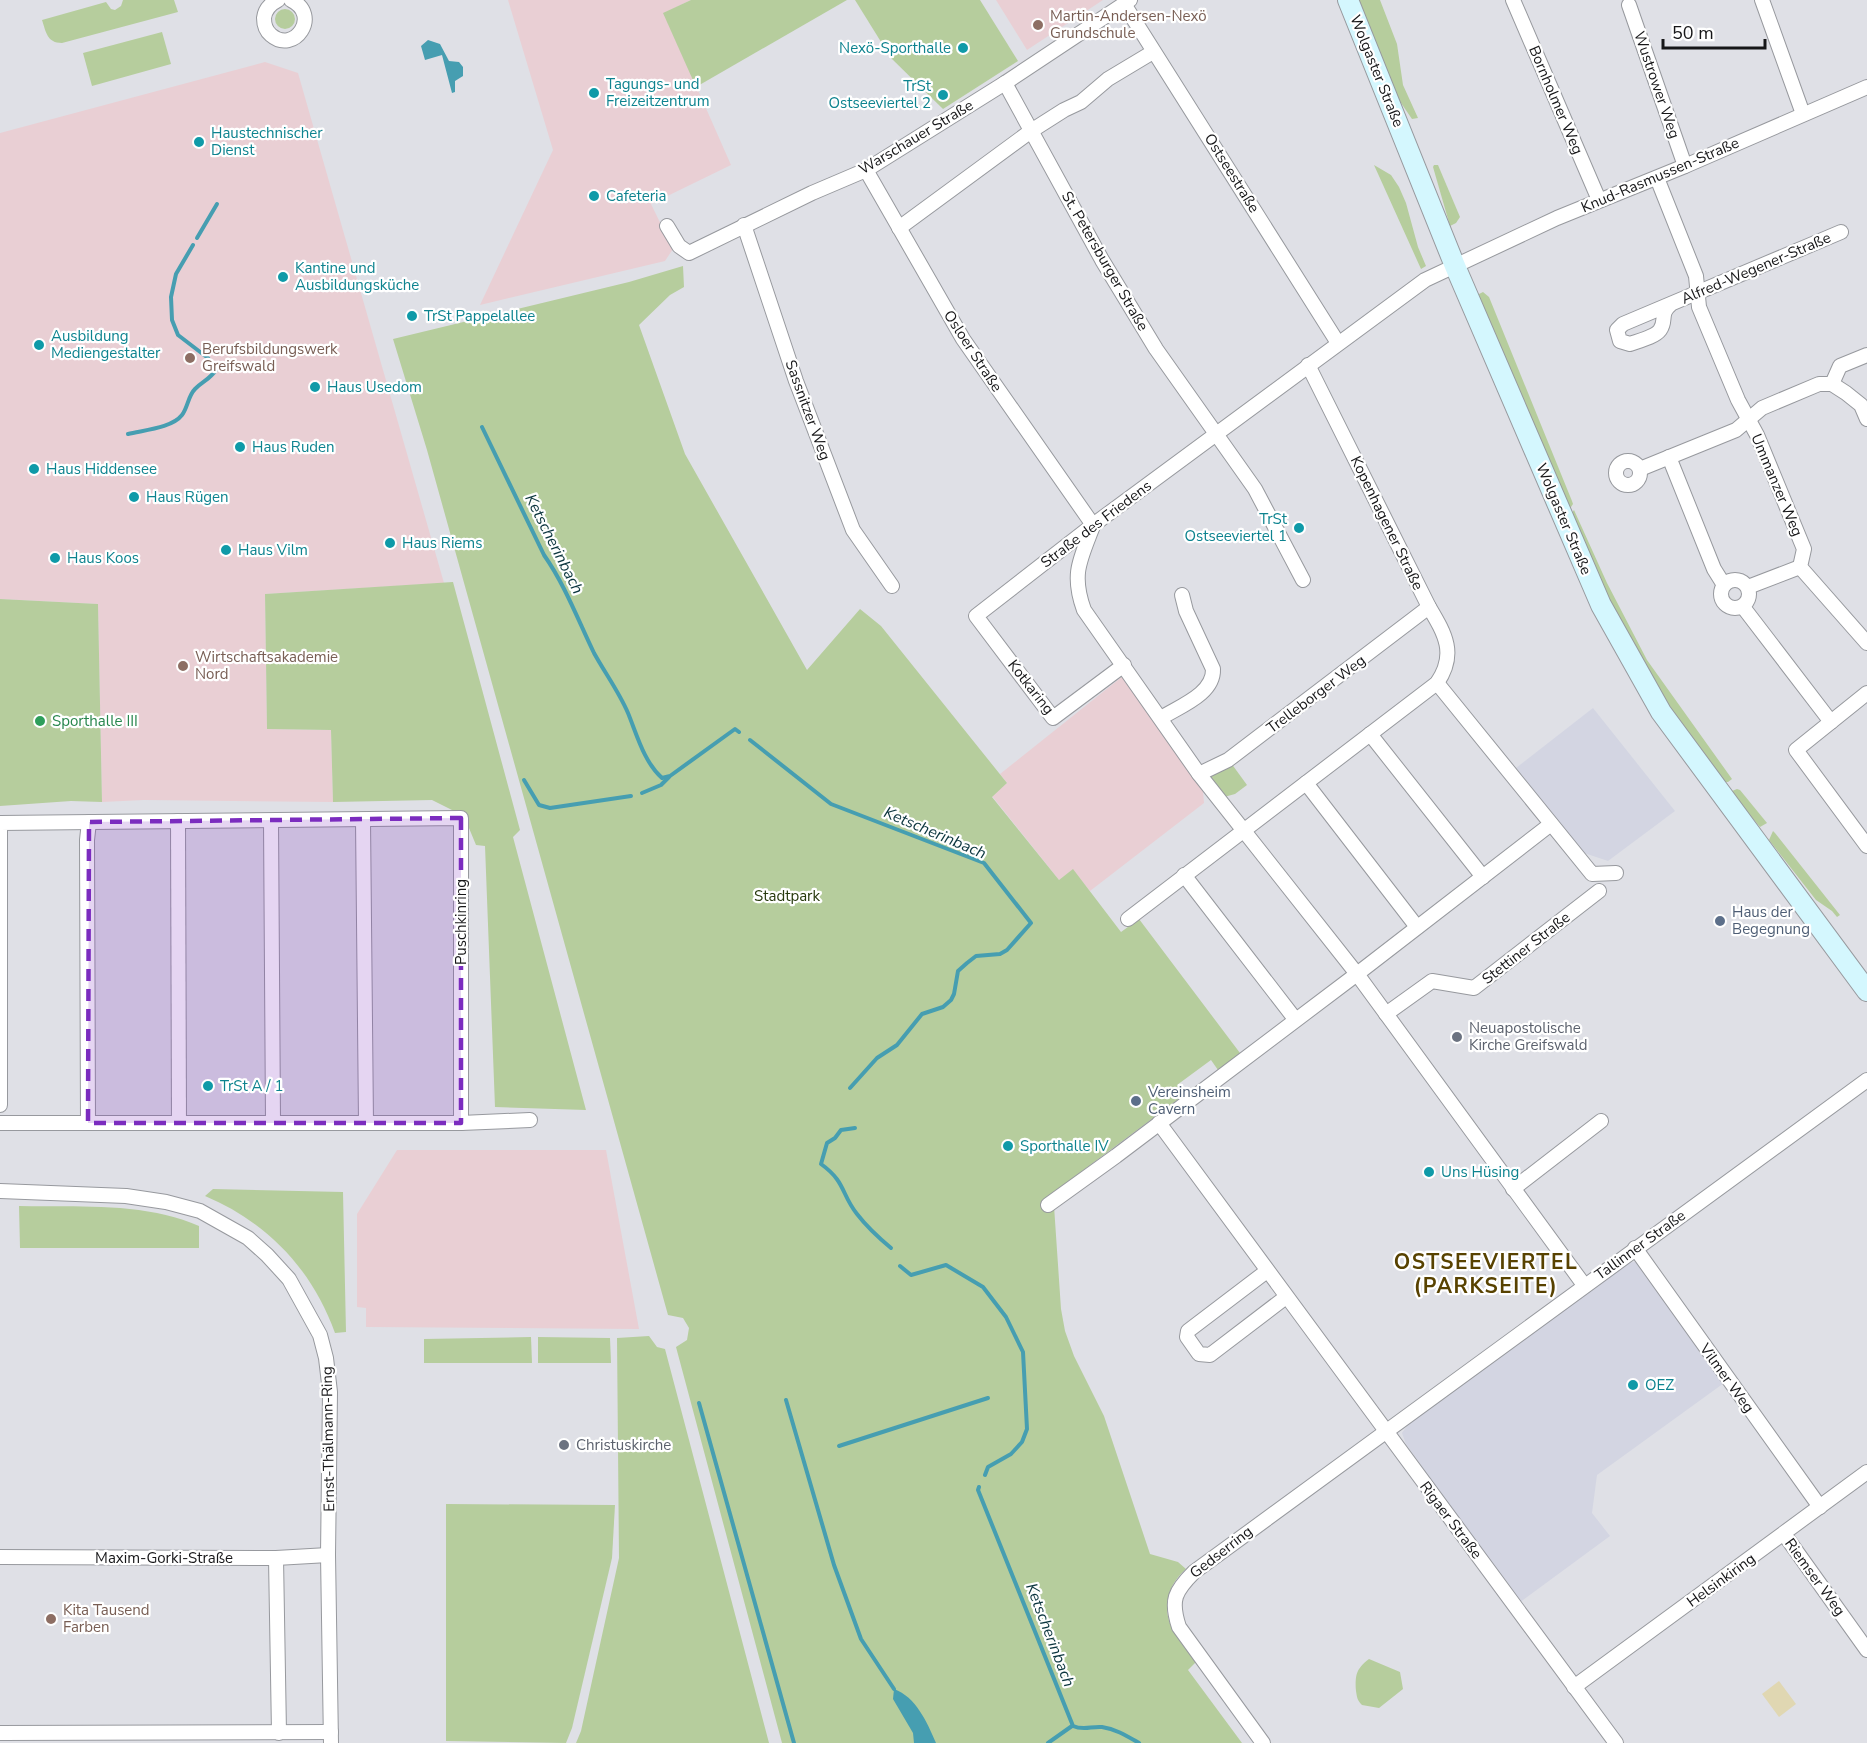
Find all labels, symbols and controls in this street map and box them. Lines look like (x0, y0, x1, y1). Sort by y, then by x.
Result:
place label: Martin-Andersen-Nexö Grundschule (1050, 6, 1206, 43)
street label: Wolgaster Straße (1345, 12, 1409, 130)
scale bar (1663, 12, 1765, 50)
marker: Martin-Andersen-Nexö Grundschule (1031, 18, 1045, 32)
text: 50 m (1672, 21, 1714, 45)
street label: Wustrower Weg (1629, 29, 1685, 141)
place label: Nexö-Sporthalle (839, 38, 951, 58)
marker: Nexö-Sporthalle (956, 41, 970, 55)
street label: Bornholmer Weg (1524, 43, 1588, 157)
place label: Tagungs- und Freizeitzentrum (606, 74, 710, 111)
place label: TrSt Ostseeviertel 2 (829, 76, 932, 113)
marker: Tagungs- und Freizeitzentrum (587, 86, 601, 100)
marker: TrSt Ostseeviertel 2 (936, 88, 950, 102)
street label: Warschauer Straße (855, 95, 977, 179)
place label: Haustechnischer Dienst (211, 123, 323, 160)
street label: Ostseestraße (1200, 130, 1264, 216)
street label: Knud-Rasmussen-Straße (1578, 133, 1742, 217)
marker: Haustechnischer Dienst (192, 135, 206, 149)
place label: Cafeteria (606, 186, 667, 206)
street label: St. Petersburger Straße (1057, 188, 1153, 334)
marker: Cafeteria (587, 189, 601, 203)
street label: Alfred-Wegener-Straße (1678, 227, 1834, 309)
place label: Kantine und Ausbildungsküche (295, 258, 419, 295)
marker: Kantine und Ausbildungsküche (276, 270, 290, 284)
place label: TrSt Pappelallee (424, 306, 535, 326)
street label: Osloer Straße (939, 306, 1007, 396)
marker: TrSt Pappelallee (405, 309, 419, 323)
place label: Ausbildung Mediengestalter (51, 326, 161, 363)
marker: Ausbildung Mediengestalter (32, 338, 46, 352)
place label: Berufsbildungswerk Greifswald (202, 339, 338, 376)
marker: Berufsbildungswerk Greifswald (183, 351, 197, 365)
street label: Sassnitzer Weg (781, 357, 835, 463)
place label: Haus Usedom (327, 377, 422, 397)
marker: Haus Usedom (308, 380, 322, 394)
street label: Ummanzer Weg (1746, 431, 1808, 539)
place label: Haus Ruden (252, 437, 335, 457)
marker: Haus Ruden (233, 440, 247, 454)
street label: Kopenhagener Straße (1346, 453, 1428, 593)
place label: Haus Hiddensee (46, 459, 157, 479)
street label: Wolgaster Straße (1531, 460, 1597, 578)
marker: Haus Hiddensee (27, 462, 41, 476)
street label: Straße des Friedens (1037, 476, 1155, 572)
place label: Haus Rügen (146, 487, 229, 507)
marker: Haus Rügen (127, 490, 141, 504)
water label: Ketscherinbach (519, 490, 589, 598)
place label: TrSt Ostseeviertel 1 (1185, 509, 1288, 546)
marker: TrSt Ostseeviertel 1 (1292, 521, 1306, 535)
place label: Haus Riems (402, 533, 482, 553)
marker: Haus Riems (383, 536, 397, 550)
place label: Haus Vilm (238, 540, 308, 560)
marker: Haus Vilm (219, 543, 233, 557)
place label: Haus Koos (67, 548, 139, 568)
marker: Haus Koos (48, 551, 62, 565)
place label: Wirtschaftsakademie Nord (195, 647, 338, 684)
street label: Trelleborger Weg (1263, 650, 1369, 738)
street label: Kotkaring (1003, 656, 1059, 718)
marker: Wirtschaftsakademie Nord (176, 659, 190, 673)
place label: Sporthalle III (52, 711, 138, 731)
marker: Sporthalle III (33, 714, 47, 728)
water label: Ketscherinbach (880, 801, 990, 865)
street label: Puschkinring (451, 879, 471, 965)
park label: Stadtpark (754, 886, 820, 906)
place label: Haus der Begegnung (1732, 902, 1810, 939)
street label: Stettiner Straße (1478, 907, 1574, 989)
marker: Haus der Begegnung (1713, 914, 1727, 928)
place label: Neuapostolische Kirche Greifswald (1469, 1018, 1588, 1055)
marker: Neuapostolische Kirche Greifswald (1450, 1030, 1464, 1044)
place label: TrSt A / 1 (220, 1076, 283, 1096)
marker: TrSt A / 1 (201, 1079, 215, 1093)
place label: Vereinsheim Cavern (1147, 1082, 1231, 1119)
marker: Vereinsheim Cavern (1129, 1094, 1143, 1108)
place label: Sporthalle IV (1020, 1136, 1109, 1156)
marker: Sporthalle IV (1001, 1139, 1015, 1153)
place label: Uns Hüsing (1441, 1162, 1519, 1182)
marker: Uns Hüsing (1422, 1165, 1436, 1179)
street label: Tallinner Straße (1591, 1205, 1689, 1285)
district label: OSTSEEVIERTEL (PARKSEITE) (1394, 1248, 1578, 1300)
street label: Vilmer Weg (1695, 1339, 1759, 1417)
street label: Ernst-Thälmann-Ring (317, 1366, 339, 1512)
place label: OEZ (1645, 1375, 1674, 1395)
marker: OEZ (1626, 1378, 1640, 1392)
place label: Christuskirche (576, 1435, 671, 1455)
marker: Christuskirche (557, 1438, 571, 1452)
street label: Rigaer Straße (1415, 1477, 1487, 1563)
street label: Gedserring (1186, 1521, 1256, 1583)
street label: Riemser Weg (1780, 1534, 1850, 1620)
street label: Maxim-Gorki-Straße (95, 1548, 233, 1568)
street label: Helsinkiring (1683, 1548, 1759, 1612)
water label: Ketscherinbach (1020, 1580, 1080, 1690)
place label: Kita Tausend Farben (63, 1600, 150, 1637)
marker: Kita Tausend Farben (44, 1612, 58, 1626)

